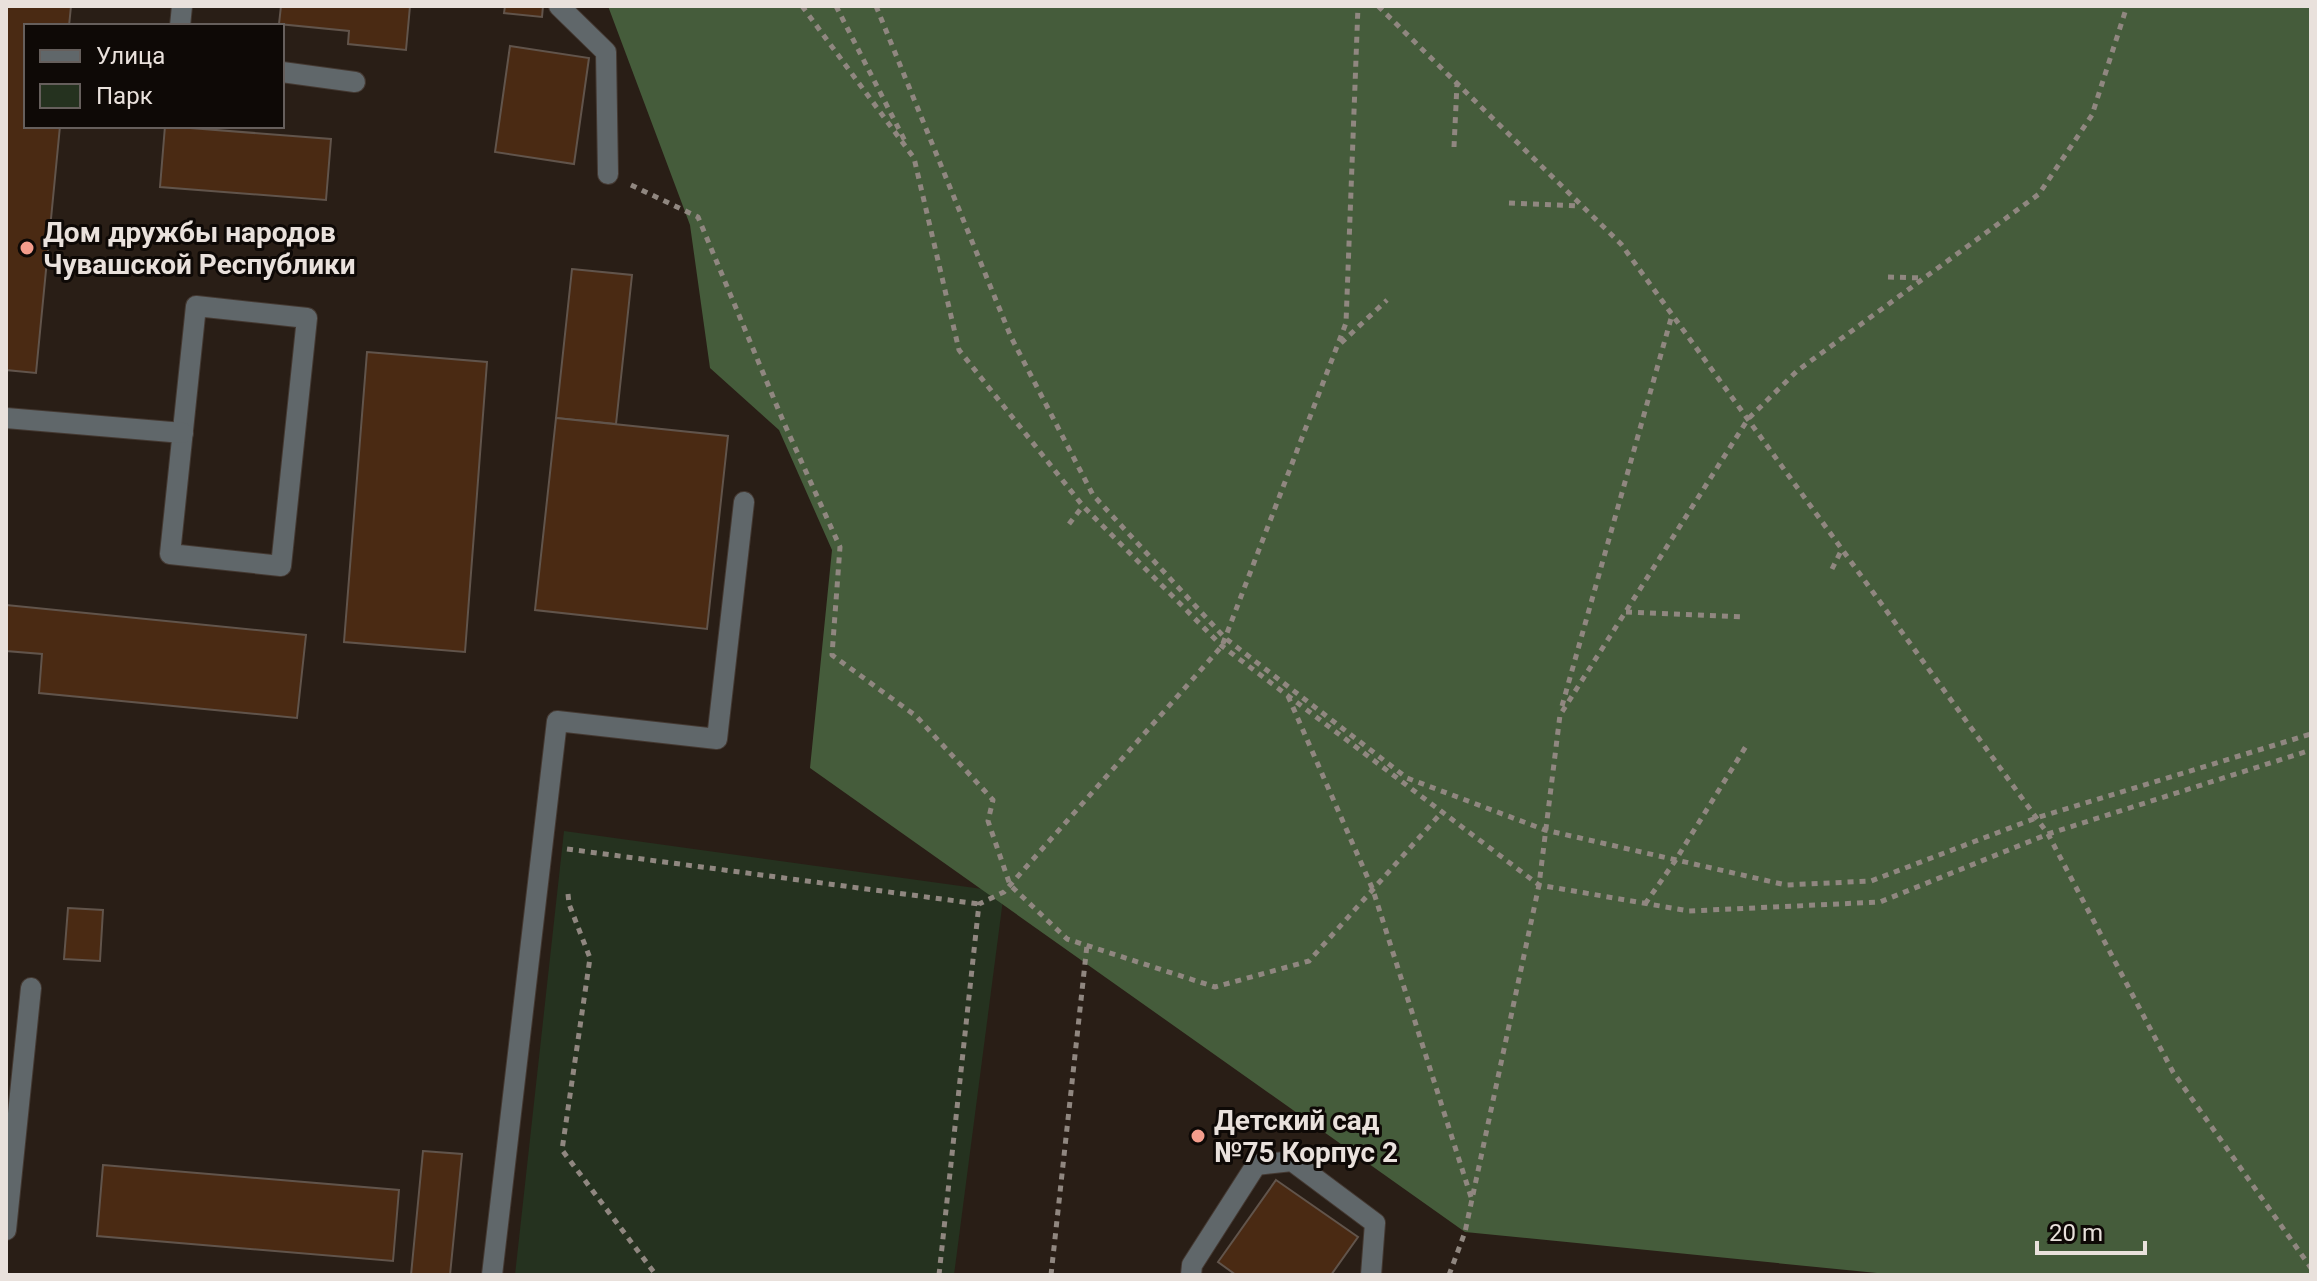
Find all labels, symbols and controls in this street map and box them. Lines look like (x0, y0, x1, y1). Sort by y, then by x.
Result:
legend (24, 24, 284, 128)
text: Улица (96, 42, 165, 70)
text: Парк (96, 82, 153, 110)
place label: Дом дружбы народов Чувашской Республики (43, 216, 356, 281)
marker: Дом дружбы народов Чувашской Республики (18, 239, 36, 257)
place label: Детский сад №75 Корпус 2 (1214, 1104, 1398, 1169)
marker: Детский сад №75 Корпус 2 (1189, 1127, 1207, 1145)
scale bar (2037, 1205, 2145, 1255)
text: 20 m (2049, 1219, 2103, 1247)

